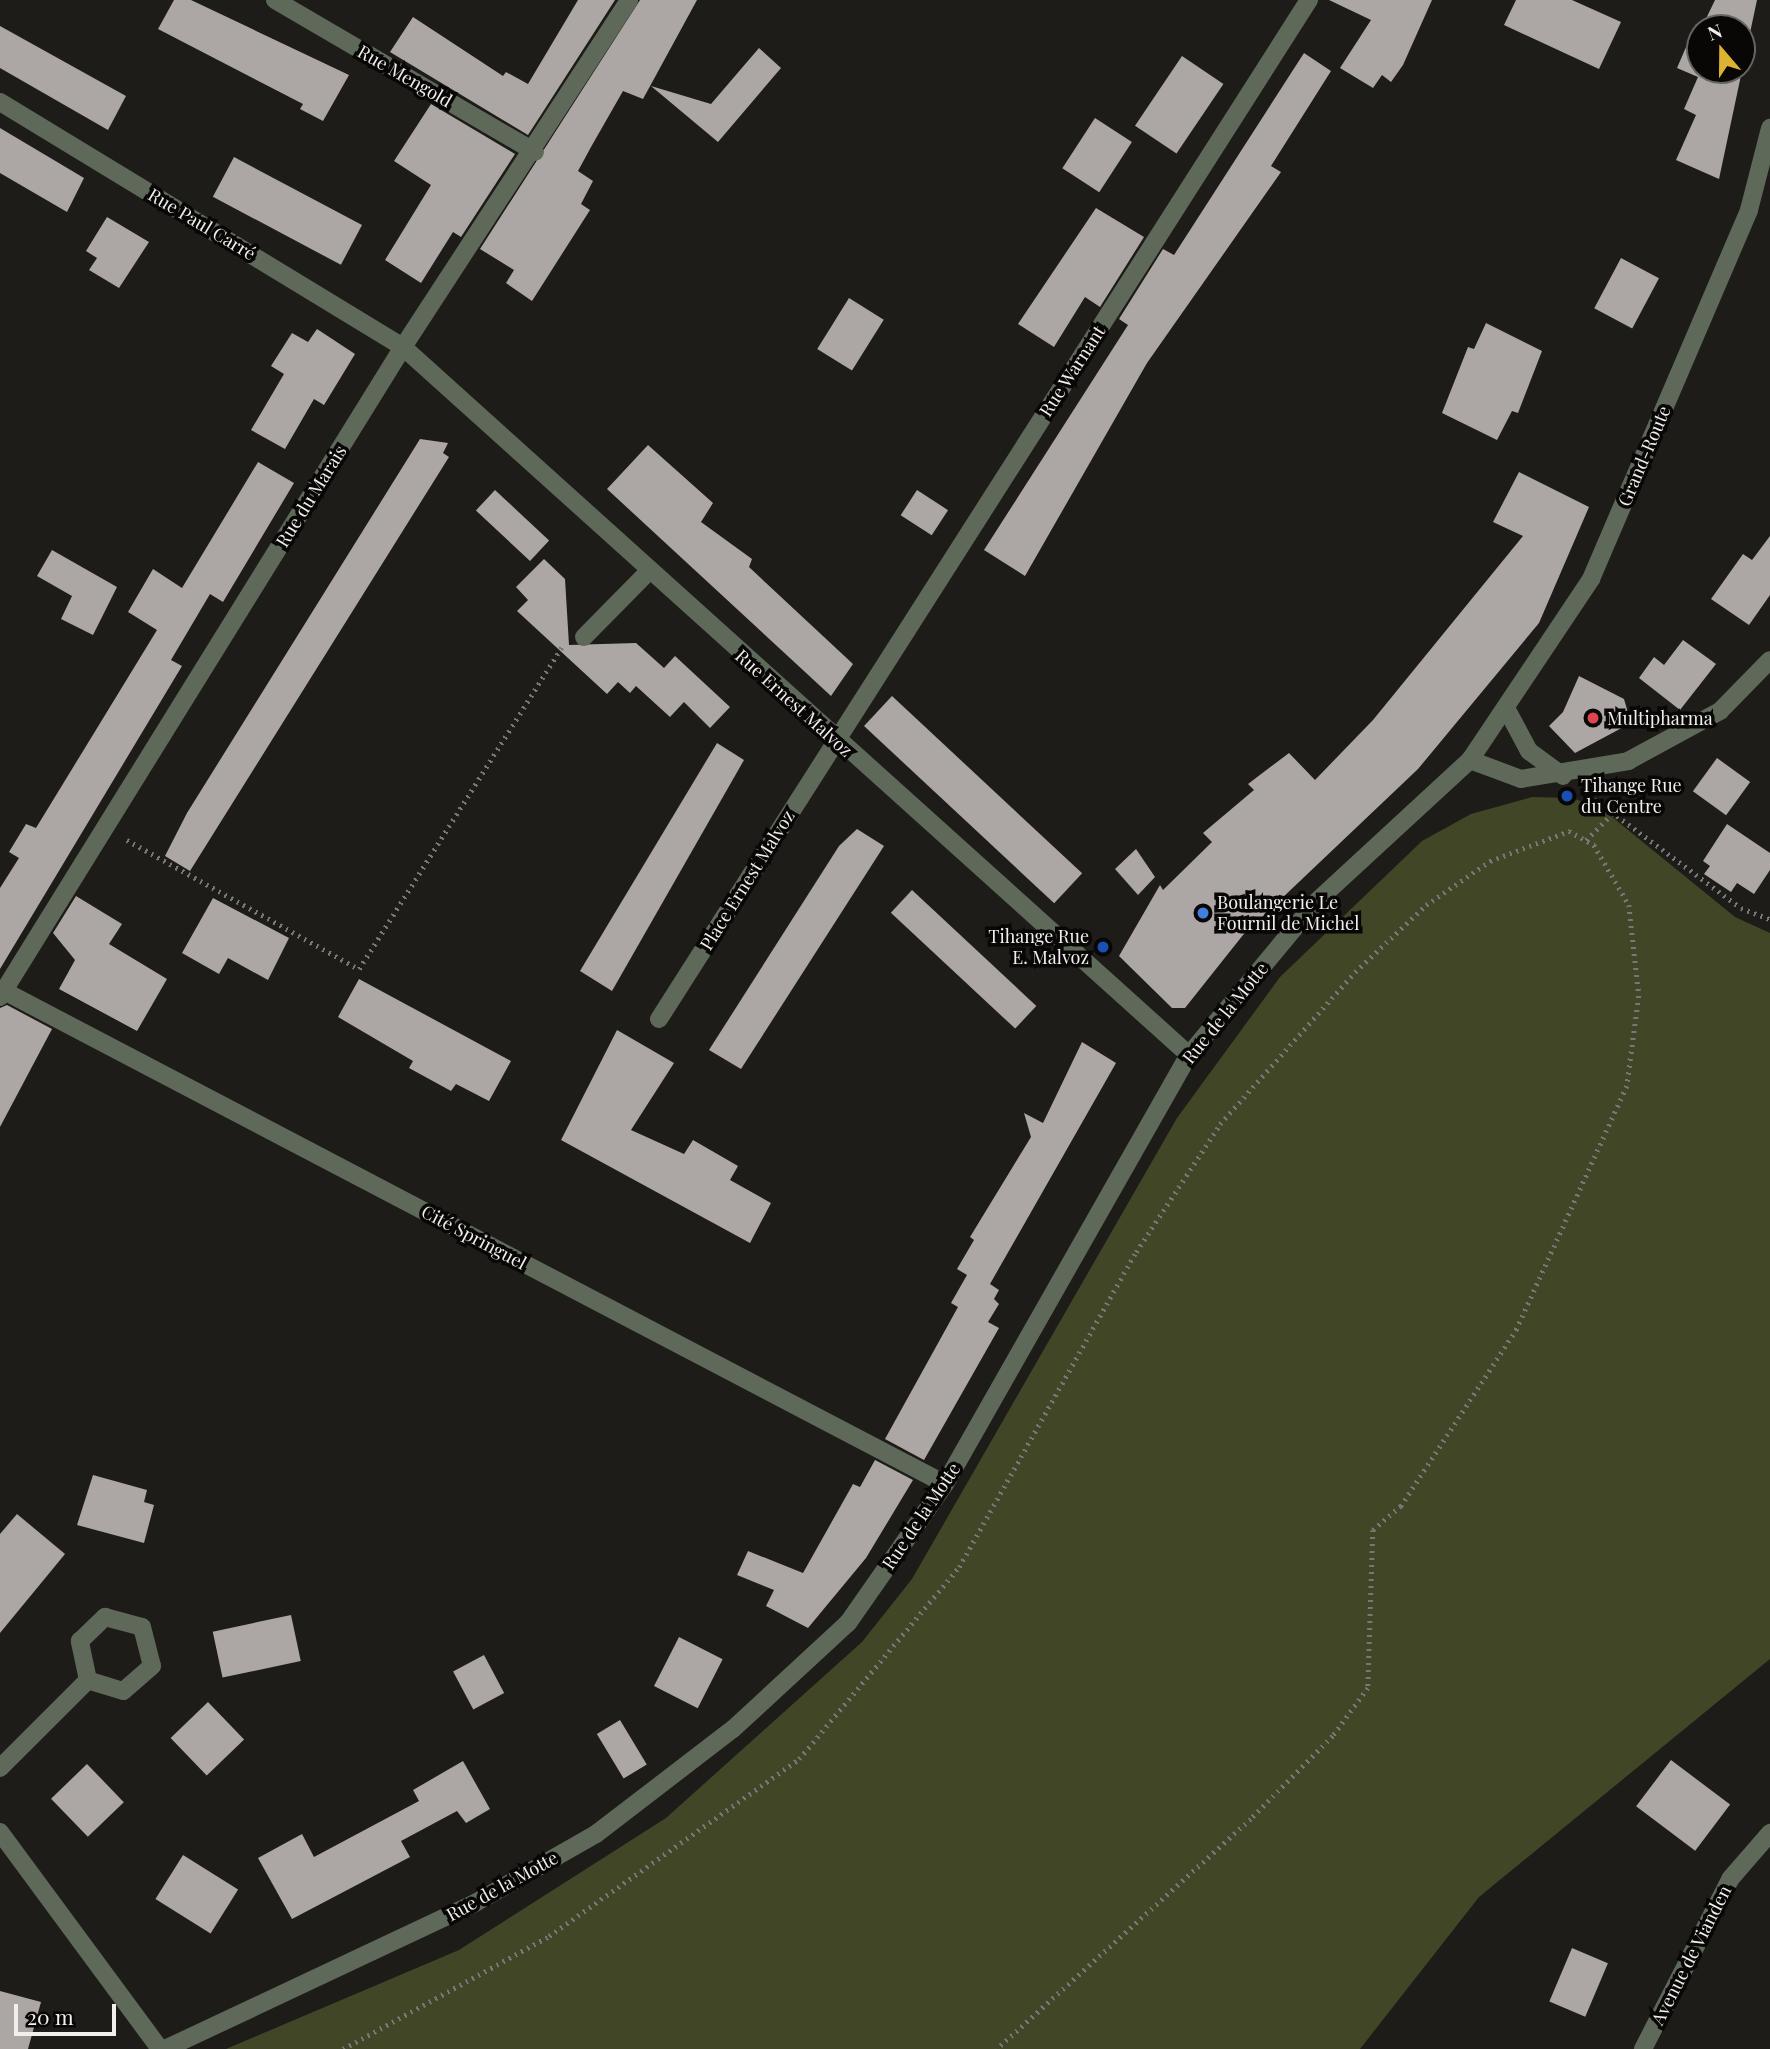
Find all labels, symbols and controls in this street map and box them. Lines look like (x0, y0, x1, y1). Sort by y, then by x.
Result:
north arrow (1686, 14, 1756, 84)
text: N (1704, 17, 1725, 46)
street label: Rue Mengold (354, 40, 456, 112)
street label: Rue Paul Carré (144, 184, 260, 264)
street label: Rue Warnant (1034, 321, 1110, 421)
street label: Grand-Route (1613, 403, 1675, 509)
street label: Rue du Marais (271, 441, 351, 551)
street label: Rue Ernest Malvoz (731, 645, 857, 761)
place label: Multipharma (1607, 707, 1713, 729)
marker: Multipharma (1585, 710, 1601, 726)
place label: Tihange Rue du Centre (1581, 775, 1682, 818)
marker: Tihange Rue du Centre (1559, 788, 1575, 804)
street label: Place Ernest Malvoz (695, 806, 799, 954)
place label: Boulangerie Le Fournil de Michel (1217, 892, 1359, 934)
marker: Boulangerie Le Fournil de Michel (1195, 905, 1211, 921)
place label: Tihange Rue E. Malvoz (988, 926, 1089, 968)
marker: Tihange Rue E. Malvoz (1095, 939, 1111, 955)
street label: Rue de la Motte (1177, 958, 1273, 1068)
street label: Cité Springuel (418, 1200, 530, 1274)
street label: Rue de la Motte (877, 1458, 965, 1574)
street label: Rue de la Motte (442, 1846, 562, 1926)
street label: Avenue de Vianden (1646, 1881, 1736, 2029)
scale bar (18, 1990, 119, 2034)
text: 20 m (27, 2002, 74, 2030)

